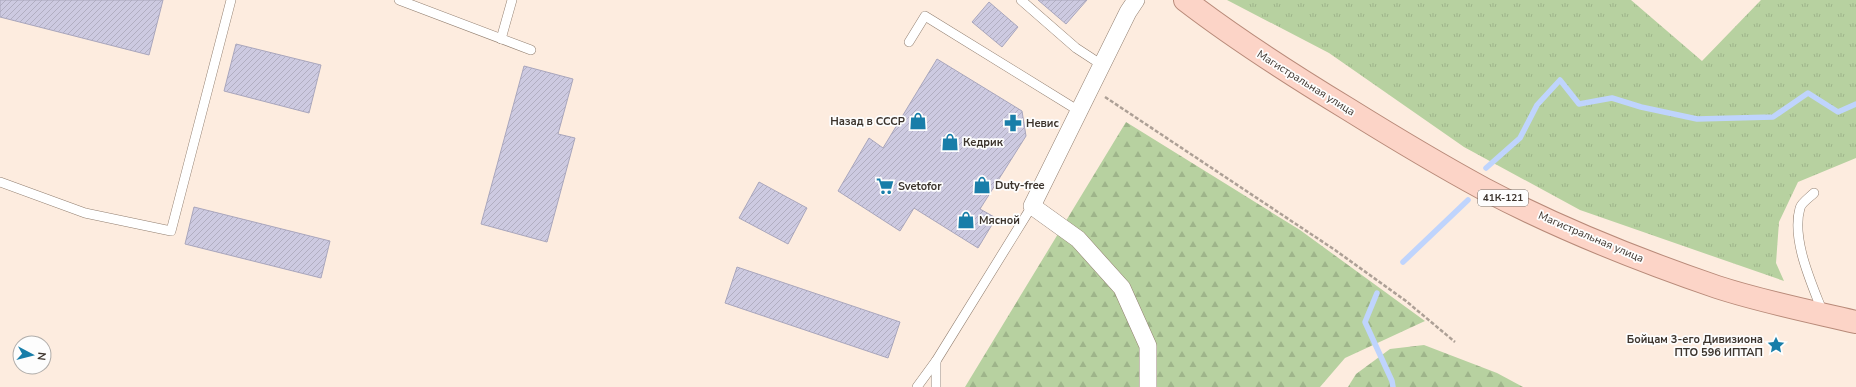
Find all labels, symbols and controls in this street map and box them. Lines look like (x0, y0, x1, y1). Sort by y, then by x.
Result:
street label: Магистральная улица (1254, 47, 1358, 119)
shop icon: Назад в СССР (908, 111, 928, 131)
pharmacy icon: Невис (1003, 113, 1023, 133)
place label: Назад в СССР (830, 114, 905, 129)
place label: Невис (1026, 116, 1060, 131)
shop icon: Кедрик (940, 132, 960, 152)
place label: Кедрик (963, 135, 1004, 150)
shop icon: Duty-free (972, 175, 992, 195)
supermarket icon: Svetofor (875, 176, 895, 196)
place label: Duty-free (995, 178, 1045, 193)
place label: Svetofor (898, 179, 942, 194)
road number: 41К-121 (1478, 190, 1528, 206)
street label: Магистральная улица (1536, 208, 1646, 266)
shop icon: Мясной (956, 210, 976, 230)
place label: Мясной (979, 213, 1020, 228)
place label: Бойцам 3-его Дивизиона ПТО 596 ИПТАП (1627, 332, 1763, 360)
north arrow (12, 335, 52, 375)
place icon: Бойцам 3-его Дивизиона ПТО 596 ИПТАП (1766, 335, 1786, 355)
text: N (33, 351, 49, 361)

